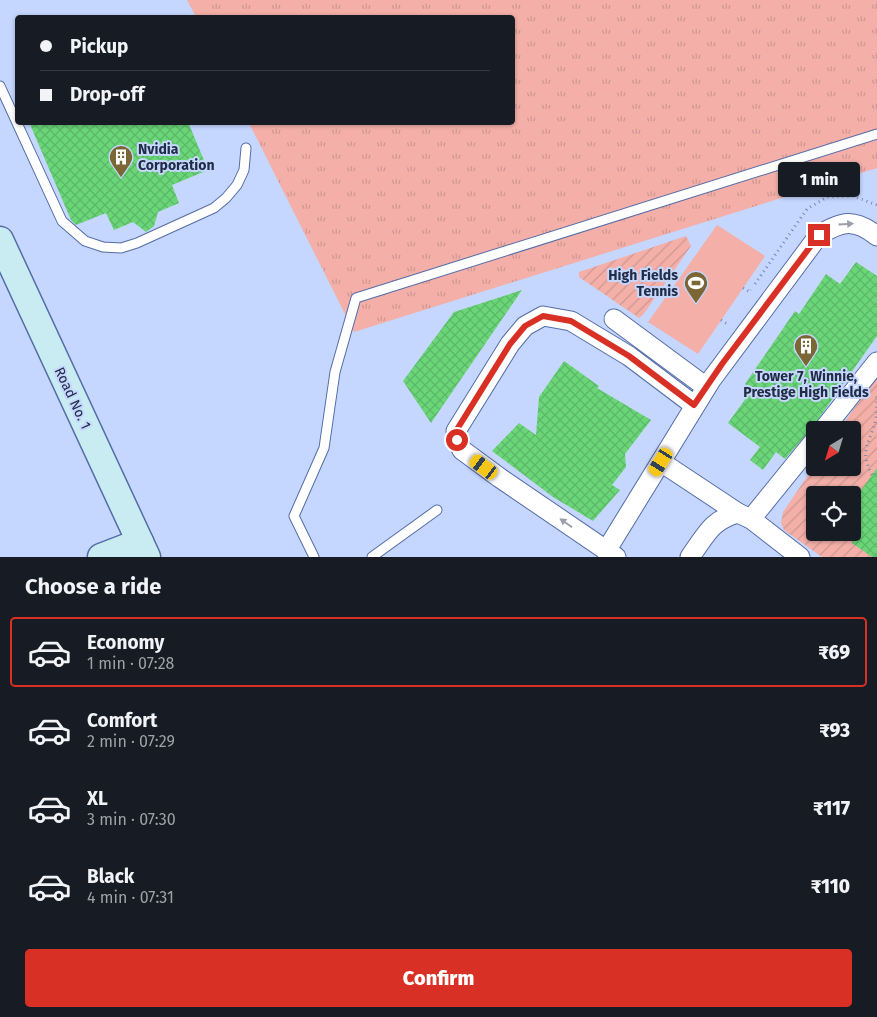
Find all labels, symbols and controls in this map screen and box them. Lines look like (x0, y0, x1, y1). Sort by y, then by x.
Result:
text: Pickup (70, 35, 128, 58)
text: Drop-off (70, 83, 144, 106)
place label: Nvidia Corporation (138, 141, 215, 174)
building icon: Nvidia Corporation (108, 144, 134, 178)
callout: 1 min (778, 162, 860, 198)
text: 1 min (800, 170, 838, 189)
one-way arrow (839, 220, 855, 228)
route end (808, 224, 830, 246)
place label: High Fields Tennis (608, 267, 678, 300)
sports icon: High Fields Tennis (683, 270, 709, 304)
building icon: Tower 7, Winnie, Prestige High Fields (793, 333, 819, 367)
street label: Road No. 1 (51, 364, 94, 432)
place label: Tower 7, Winnie, Prestige High Fields (743, 368, 869, 401)
north arrow (806, 421, 861, 476)
map controls (806, 421, 861, 541)
route start (446, 429, 468, 451)
car (646, 445, 675, 479)
car (467, 452, 500, 482)
button: locate (806, 486, 861, 541)
one-way arrow (559, 518, 573, 528)
text: Choose a ride (25, 573, 161, 600)
icon: car (27, 630, 72, 675)
text: Economy (87, 631, 164, 654)
text: ₹69 (818, 641, 850, 664)
text: 1 min · 07:28 (87, 654, 174, 673)
icon: car (27, 708, 72, 753)
text: Comfort (87, 709, 157, 732)
text: ₹93 (819, 719, 850, 742)
text: 2 min · 07:29 (87, 732, 175, 751)
icon: car (27, 786, 72, 831)
text: XL (87, 787, 108, 810)
text: ₹117 (813, 797, 850, 820)
text: 3 min · 07:30 (87, 810, 176, 829)
icon: car (27, 864, 72, 909)
text: Black (87, 865, 134, 888)
text: ₹110 (811, 875, 850, 898)
text: 4 min · 07:31 (87, 888, 174, 907)
button: Confirm (25, 949, 852, 1007)

